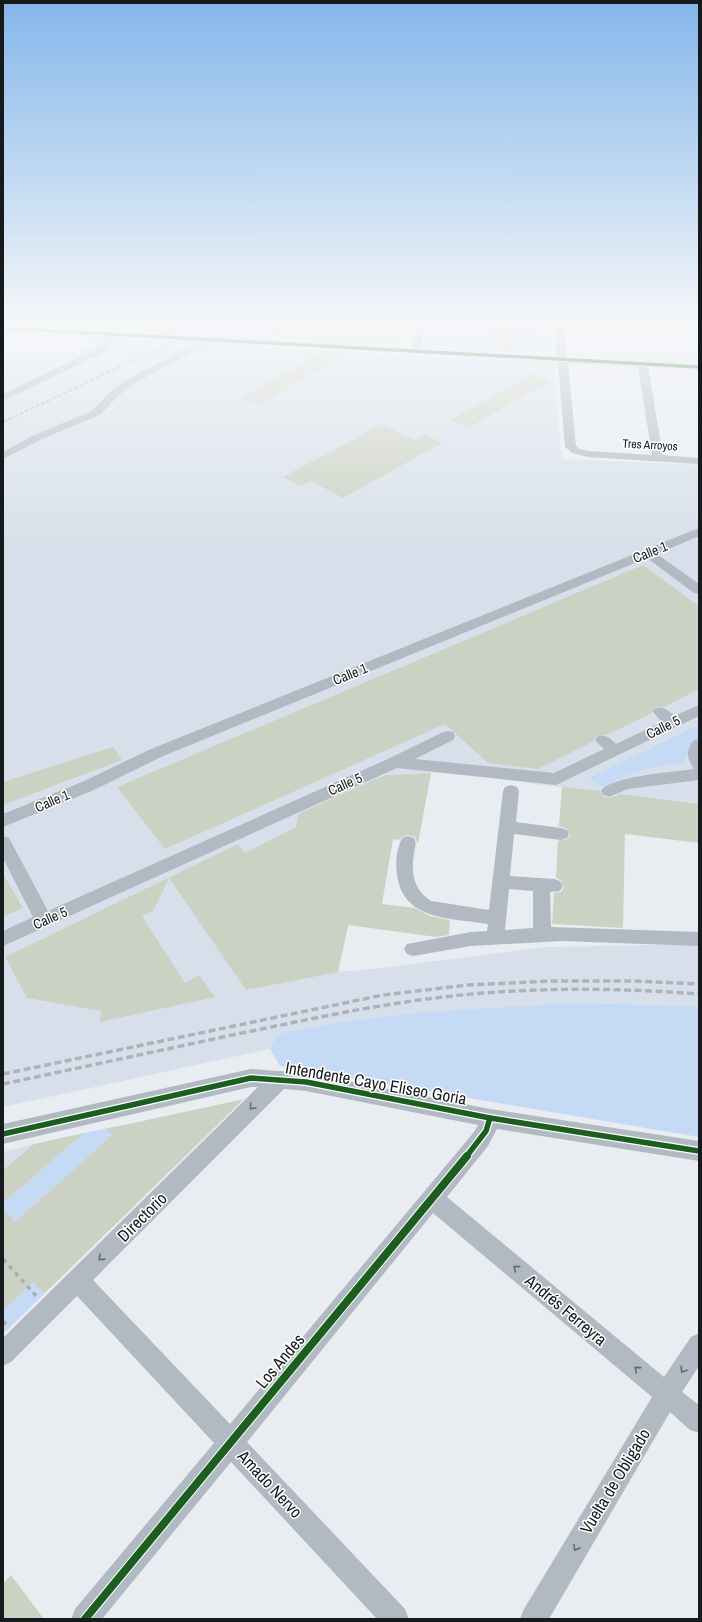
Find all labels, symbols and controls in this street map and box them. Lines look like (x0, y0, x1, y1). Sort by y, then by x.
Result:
street label: Tres Arroyos (622, 436, 678, 454)
street label: Calle 1 (630, 537, 671, 567)
street label: Calle 1 (330, 659, 371, 689)
street label: Calle 5 (643, 711, 683, 743)
street label: Calle 5 (325, 769, 365, 799)
street label: Calle 1 (32, 785, 73, 816)
street label: Calle 5 (30, 903, 70, 933)
street label: Intendente Cayo Eliseo Goria (284, 1055, 469, 1110)
one-way arrow (249, 1102, 257, 1110)
street label: Directorio (112, 1187, 172, 1246)
one-way arrow (98, 1253, 106, 1261)
one-way arrow (513, 1265, 520, 1272)
street label: Andrés Ferreyra (520, 1268, 612, 1351)
street label: Los Andes (250, 1328, 309, 1393)
one-way arrow (680, 1366, 688, 1373)
one-way arrow (634, 1367, 642, 1374)
street label: Vuelta de Obligado (574, 1424, 655, 1538)
street label: Amado Nervo (232, 1444, 308, 1523)
one-way arrow (573, 1544, 580, 1551)

